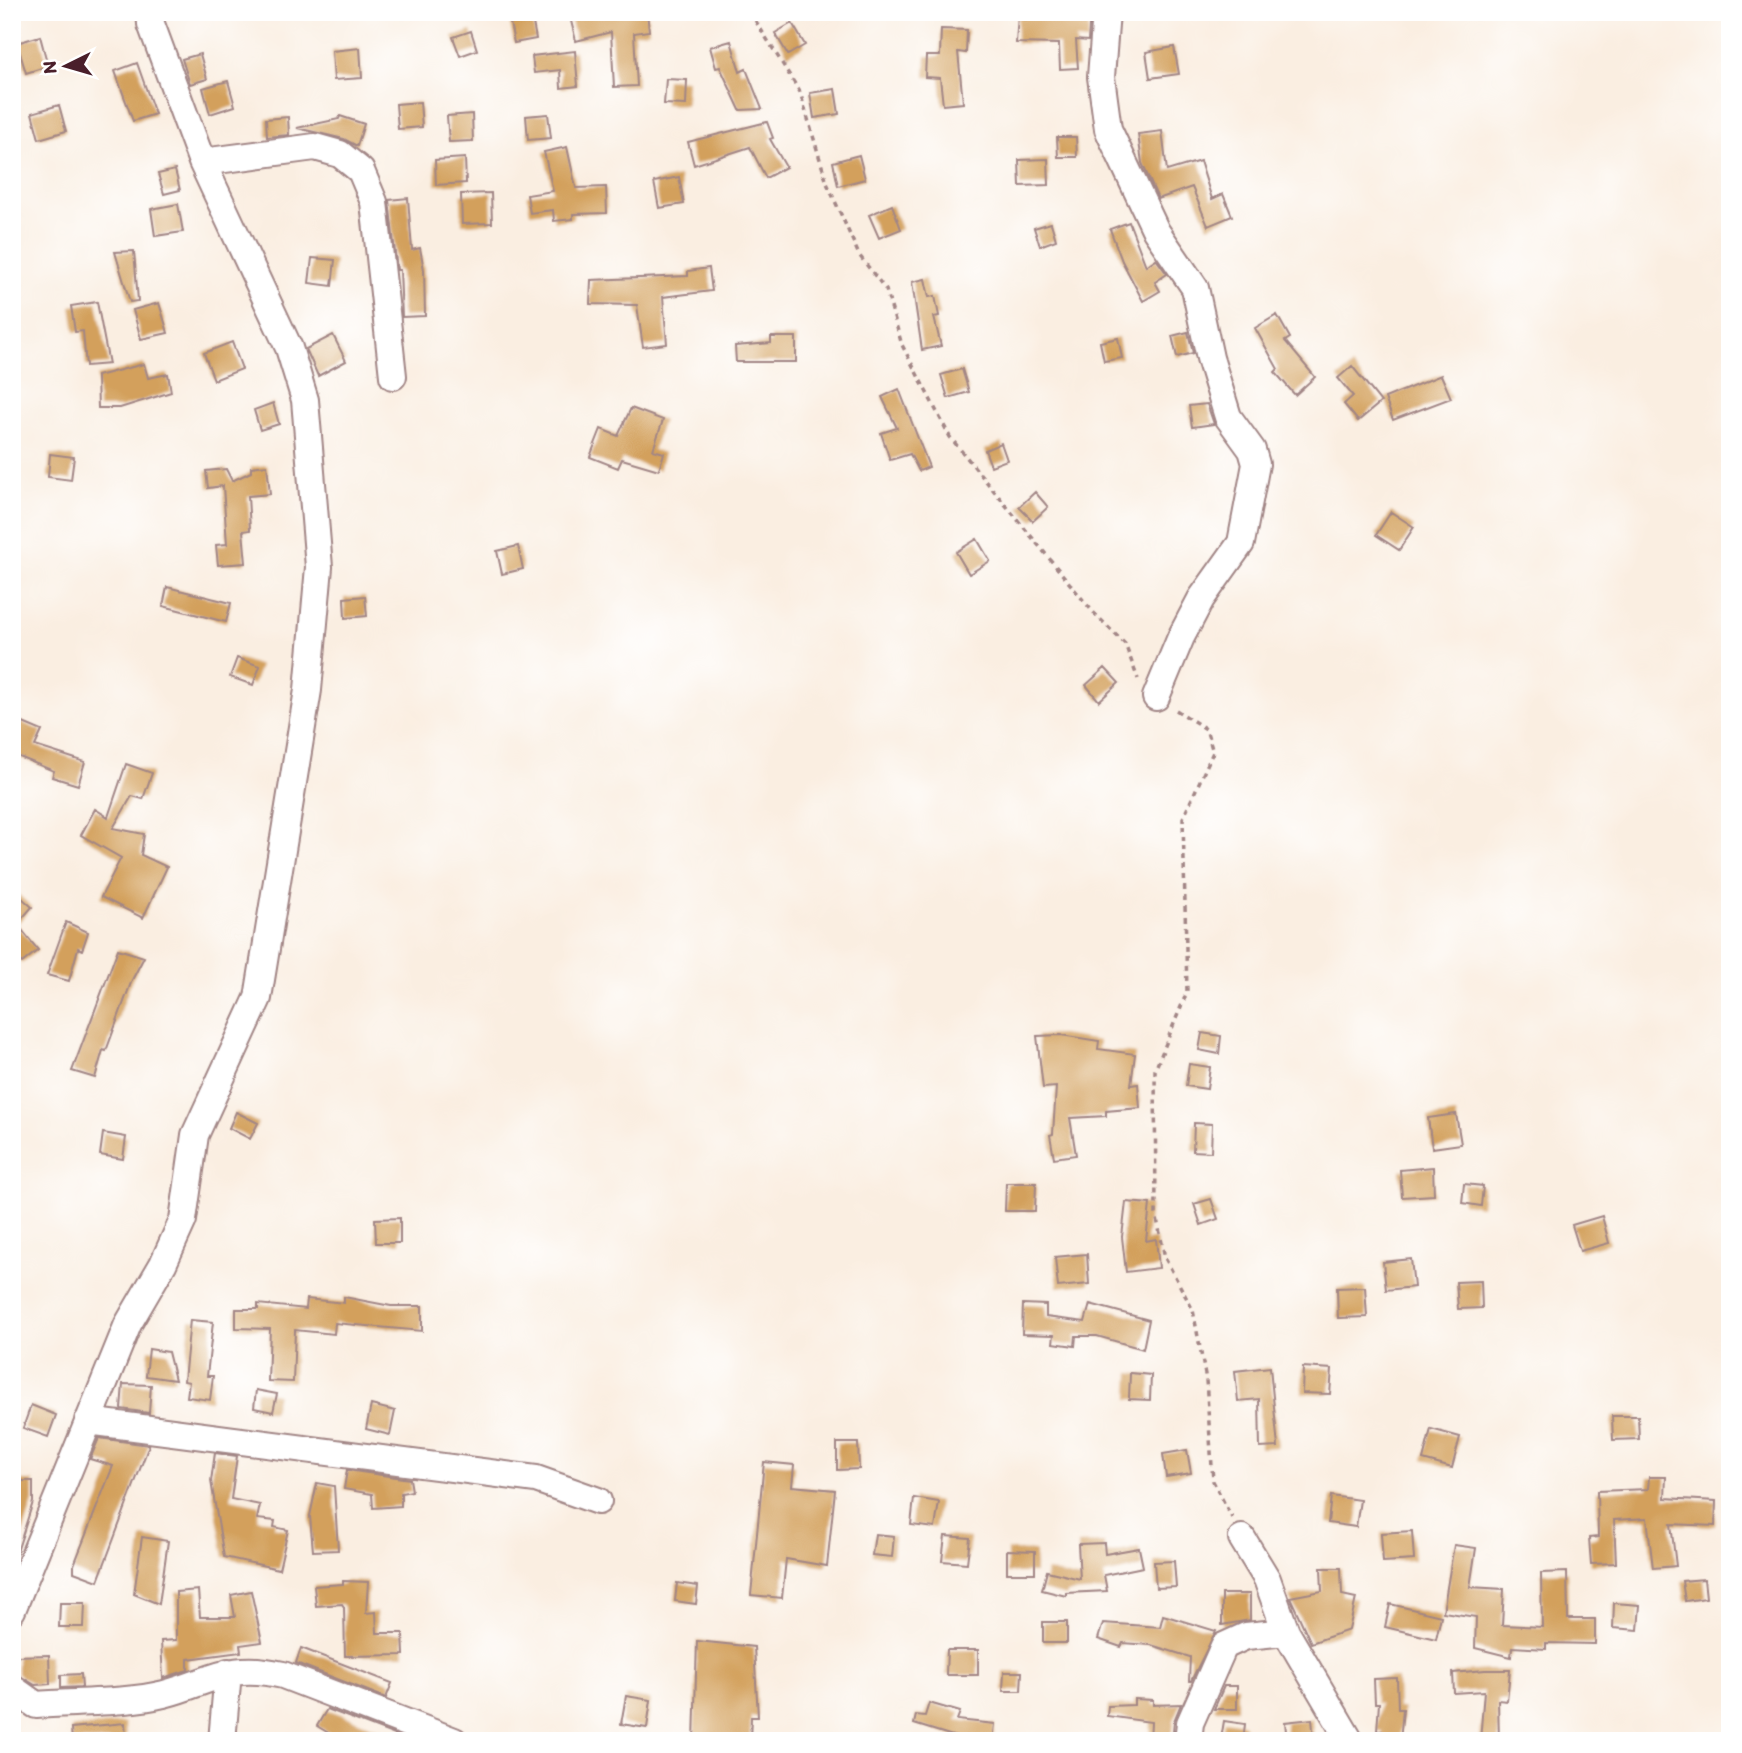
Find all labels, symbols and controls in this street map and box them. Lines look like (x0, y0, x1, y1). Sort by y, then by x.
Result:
north arrow (32, 32, 102, 102)
text: N (38, 60, 62, 75)

